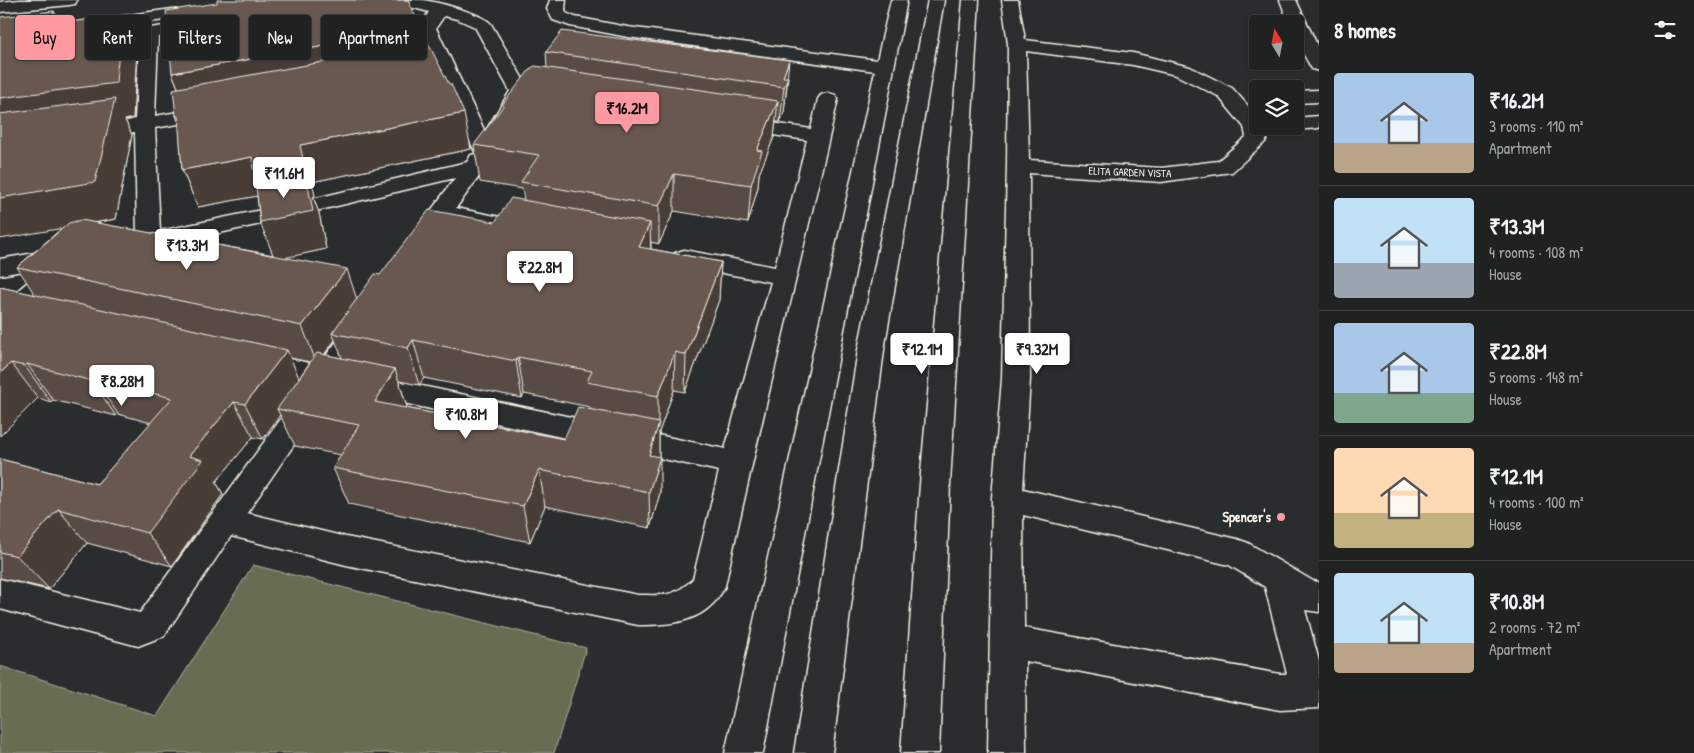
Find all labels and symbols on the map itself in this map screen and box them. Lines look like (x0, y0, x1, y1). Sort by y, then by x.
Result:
north arrow (1249, 15, 1304, 70)
pin: ₹16.2M (586, 92, 668, 134)
pin: ₹11.6M (243, 156, 325, 199)
street label: ELITA GARDEN VISTA (1088, 164, 1172, 180)
pin: ₹13.3M (146, 228, 228, 271)
pin: ₹22.8M (499, 250, 581, 293)
pin: ₹12.1M (881, 332, 963, 375)
pin: ₹9.32M (996, 332, 1078, 375)
pin: ₹8.28M (81, 364, 163, 407)
pin: ₹10.8M (425, 398, 507, 440)
place label: Spencer's (1223, 507, 1272, 528)
marker: Spencer's (1275, 511, 1287, 523)

